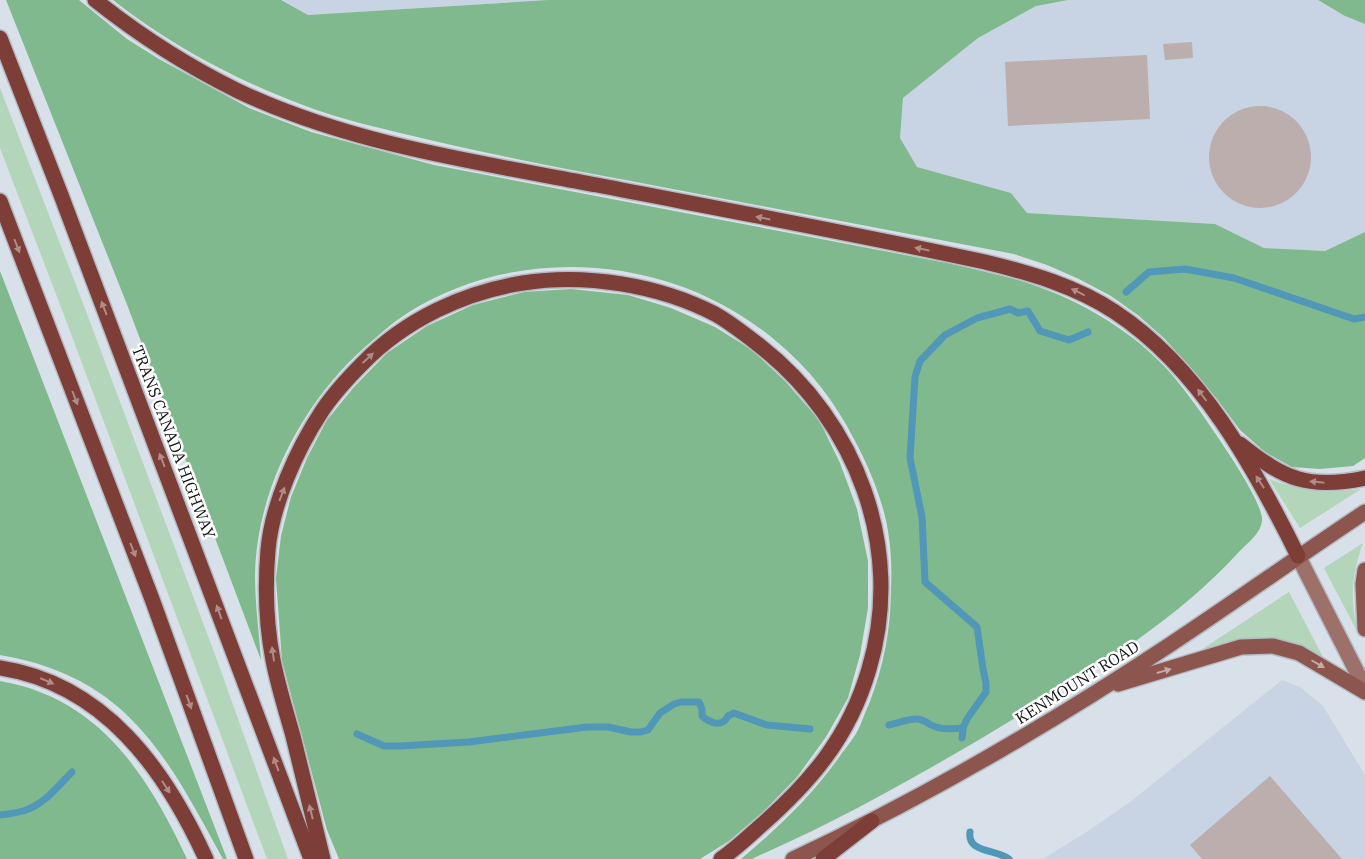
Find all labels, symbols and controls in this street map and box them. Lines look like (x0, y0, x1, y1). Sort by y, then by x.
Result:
one-way arrow (754, 213, 770, 221)
one-way arrow (13, 239, 21, 254)
one-way arrow (914, 244, 930, 252)
one-way arrow (1071, 288, 1085, 296)
one-way arrow (100, 300, 108, 315)
street label: TRANS CANADA HIGHWAY (128, 343, 220, 541)
one-way arrow (362, 352, 374, 364)
one-way arrow (1197, 388, 1207, 402)
one-way arrow (71, 391, 79, 406)
one-way arrow (158, 452, 166, 467)
one-way arrow (1255, 475, 1264, 488)
one-way arrow (1308, 478, 1324, 486)
one-way arrow (278, 486, 286, 501)
one-way arrow (129, 543, 137, 558)
one-way arrow (215, 604, 223, 619)
street label: KENMOUNT ROAD (1012, 636, 1142, 728)
one-way arrow (268, 646, 276, 662)
one-way arrow (1312, 660, 1325, 669)
one-way arrow (1156, 666, 1171, 674)
one-way arrow (40, 677, 54, 685)
one-way arrow (186, 695, 193, 710)
one-way arrow (272, 756, 280, 771)
one-way arrow (161, 780, 171, 793)
one-way arrow (307, 804, 315, 819)

